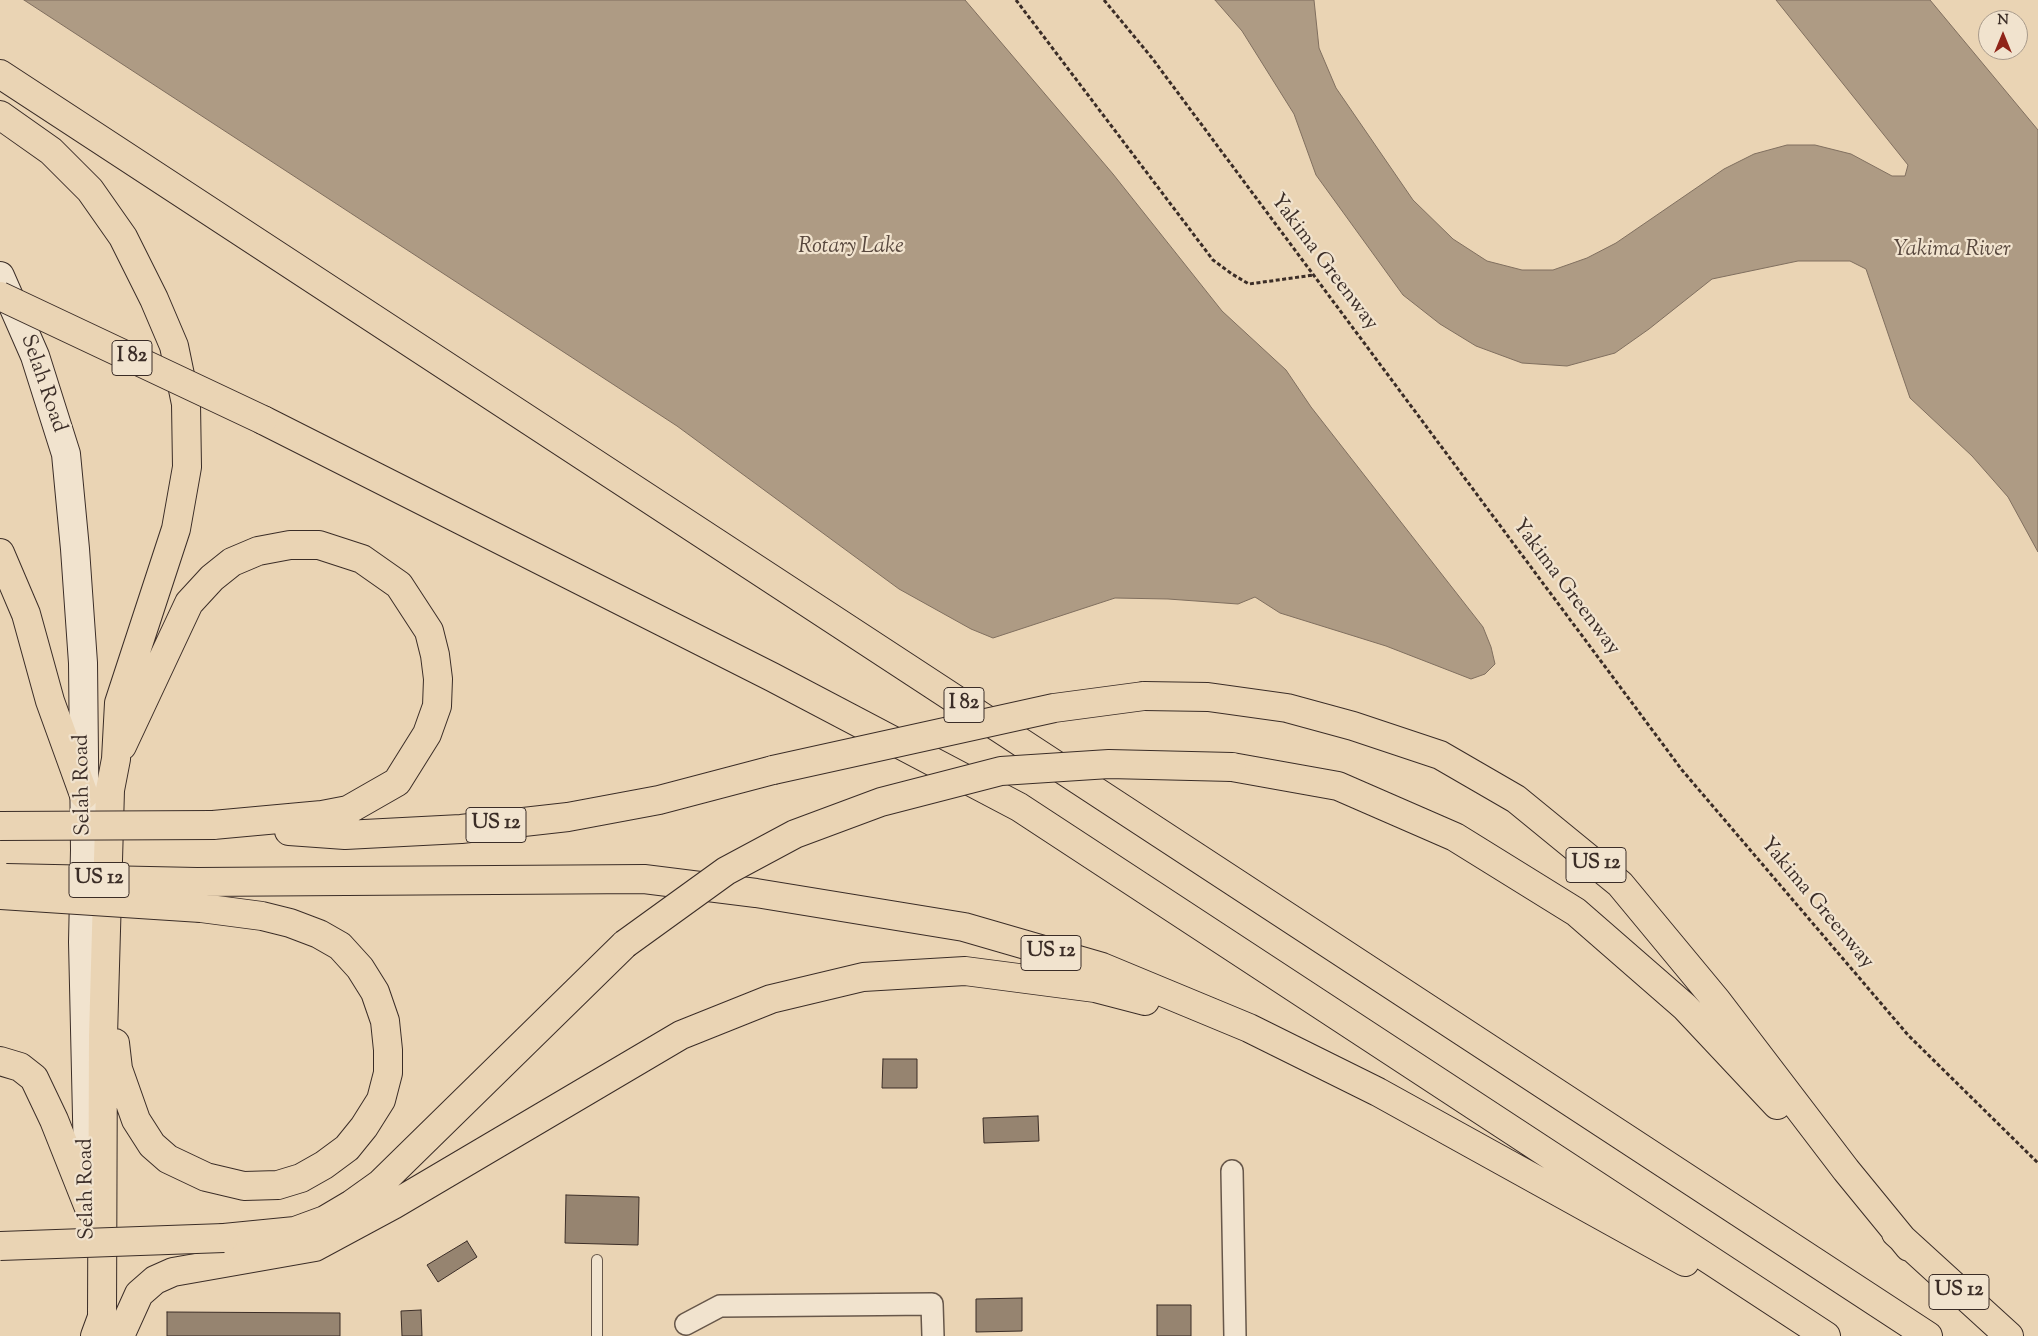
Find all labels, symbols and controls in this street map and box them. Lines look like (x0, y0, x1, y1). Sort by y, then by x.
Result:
north arrow (1978, 10, 2028, 60)
text: N (1997, 11, 2009, 31)
street label: Yakima Greenway (1264, 190, 1382, 336)
water label: Rotary Lake (798, 235, 904, 261)
water label: Yakima River (1893, 238, 2011, 264)
street label: Selah Road (14, 332, 70, 436)
road number: I 82 (112, 340, 152, 376)
street label: Yakima Greenway (1506, 515, 1624, 661)
road number: I 82 (944, 688, 984, 722)
street label: Selah Road (71, 734, 97, 836)
road number: US 12 (466, 808, 526, 842)
street label: Yakima Greenway (1754, 833, 1878, 975)
road number: US 12 (1566, 848, 1626, 882)
road number: US 12 (69, 862, 129, 898)
road number: US 12 (1021, 936, 1081, 970)
street label: Selah Road (75, 1138, 101, 1240)
road number: US 12 (1929, 1274, 1989, 1310)

